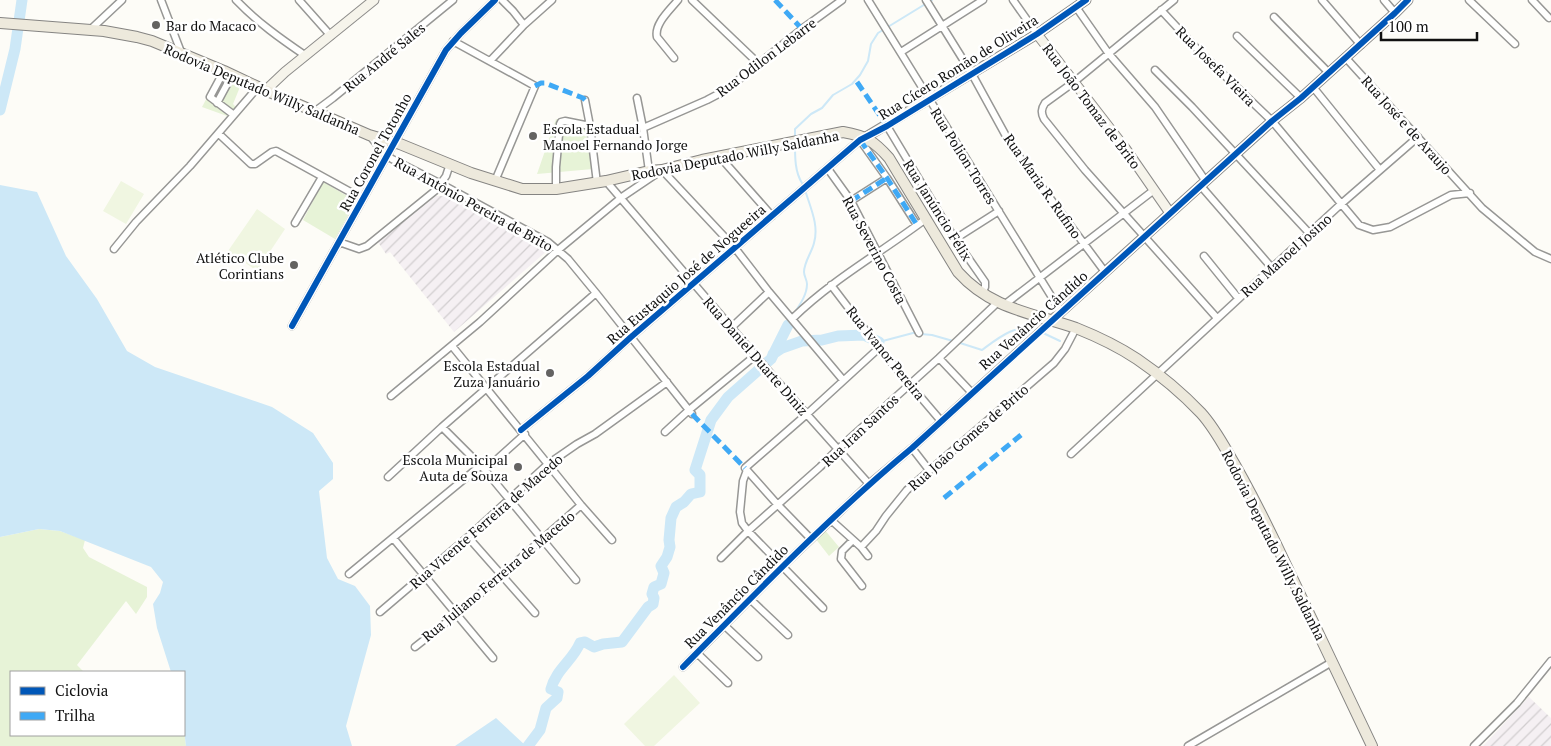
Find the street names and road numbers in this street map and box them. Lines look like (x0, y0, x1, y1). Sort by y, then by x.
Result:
street label: Rua Cícero Romão de Oliveira (875, 10, 1041, 124)
street label: Rua Odilon Lebarre (712, 13, 820, 101)
street label: Rua André Sales (339, 18, 429, 96)
street label: Rua Josefa Vieira (1172, 22, 1260, 110)
street label: Rodovia Deputado Willy Saldanha (161, 39, 363, 139)
street label: Rua João Tomaz de Brito (1039, 39, 1146, 173)
street label: Rua José e de Araujo (1358, 72, 1457, 179)
street label: Rua Coronel Totonho (335, 89, 416, 215)
street label: Rua Polion Torres (927, 104, 1001, 208)
street label: Rodovia Deputado Willy Saldanha (630, 126, 840, 184)
street label: Rua Maria R. Rufino (1000, 130, 1086, 242)
street label: Rua Antônio Pereira de Brito (391, 152, 557, 256)
street label: Rua Janúncio Félix (899, 156, 977, 265)
street label: Rua Severino Costa (839, 193, 911, 307)
street label: Rua Eustaquio José de Nogueeira (603, 200, 769, 348)
street label: Rua Manoel Josino (1236, 209, 1336, 301)
street label: Rua Venâncio Cândido (975, 266, 1092, 374)
street label: Rua Daniel Duarte Diniz (699, 293, 813, 419)
street label: Rua Ivanor Pereira (842, 302, 930, 404)
street label: Rua João Gomes de Brito (904, 379, 1032, 495)
street label: Rua Iran Santos (818, 389, 902, 471)
street label: Rodovia Deputado Willy Saldanha (1218, 447, 1330, 643)
street label: Rua Vicente Ferreira de Macedo (405, 449, 567, 593)
street label: Rua Juliano Ferreira de Macedo (418, 506, 579, 646)
street label: Rua Venâncio Cândido (680, 540, 792, 652)

